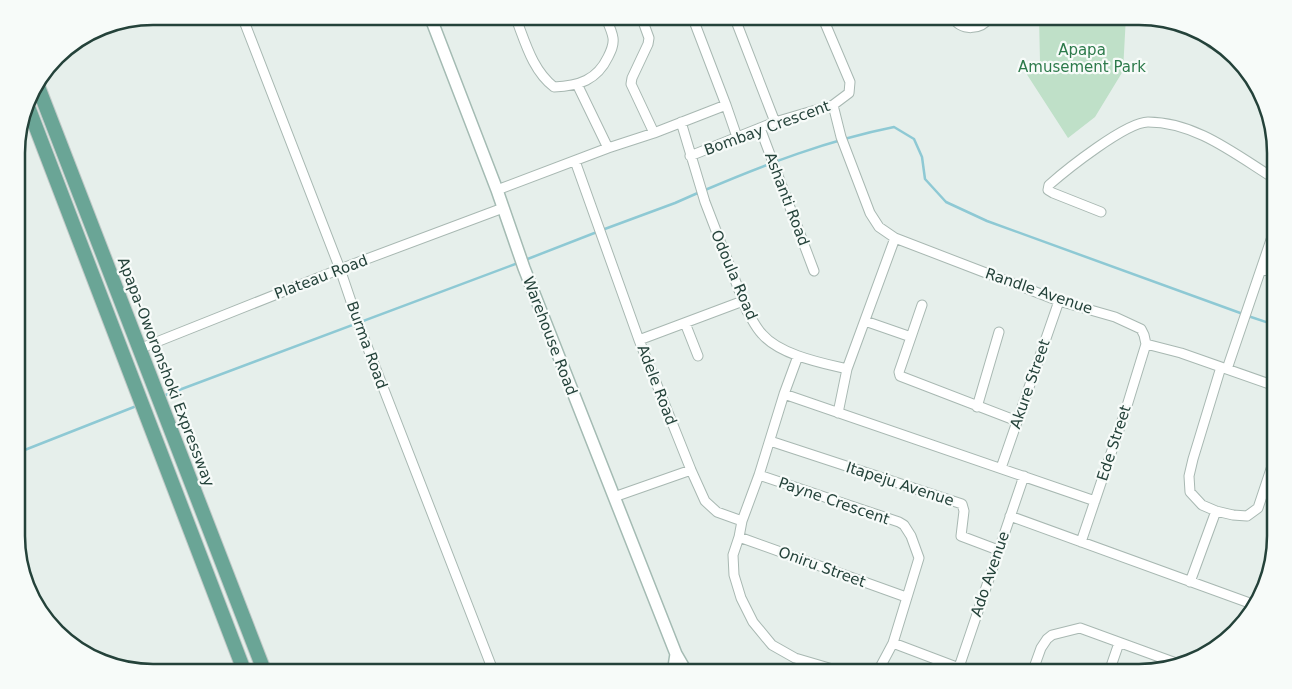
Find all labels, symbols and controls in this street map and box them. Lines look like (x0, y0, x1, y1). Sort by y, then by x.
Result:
park label: Apapa Amusement Park (1018, 41, 1146, 76)
street label: Bombay Crescent (702, 97, 833, 159)
street label: Ashanti Road (761, 150, 813, 248)
street label: Odoula Road (707, 227, 761, 323)
street label: Plateau Road (272, 251, 370, 303)
street label: Apapa-Oworonshoki Expressway (114, 255, 218, 489)
street label: Randle Avenue (983, 264, 1095, 318)
street label: Warehouse Road (519, 274, 581, 398)
street label: Burma Road (343, 299, 391, 391)
street label: Akure Street (1006, 337, 1054, 431)
street label: Adele Road (633, 342, 681, 428)
street label: Ede Street (1093, 403, 1135, 483)
street label: Itapeju Avenue (844, 458, 956, 510)
street label: Payne Crescent (776, 474, 892, 528)
street label: Ado Avenue (967, 529, 1013, 619)
street label: Oniru Street (776, 543, 868, 591)

